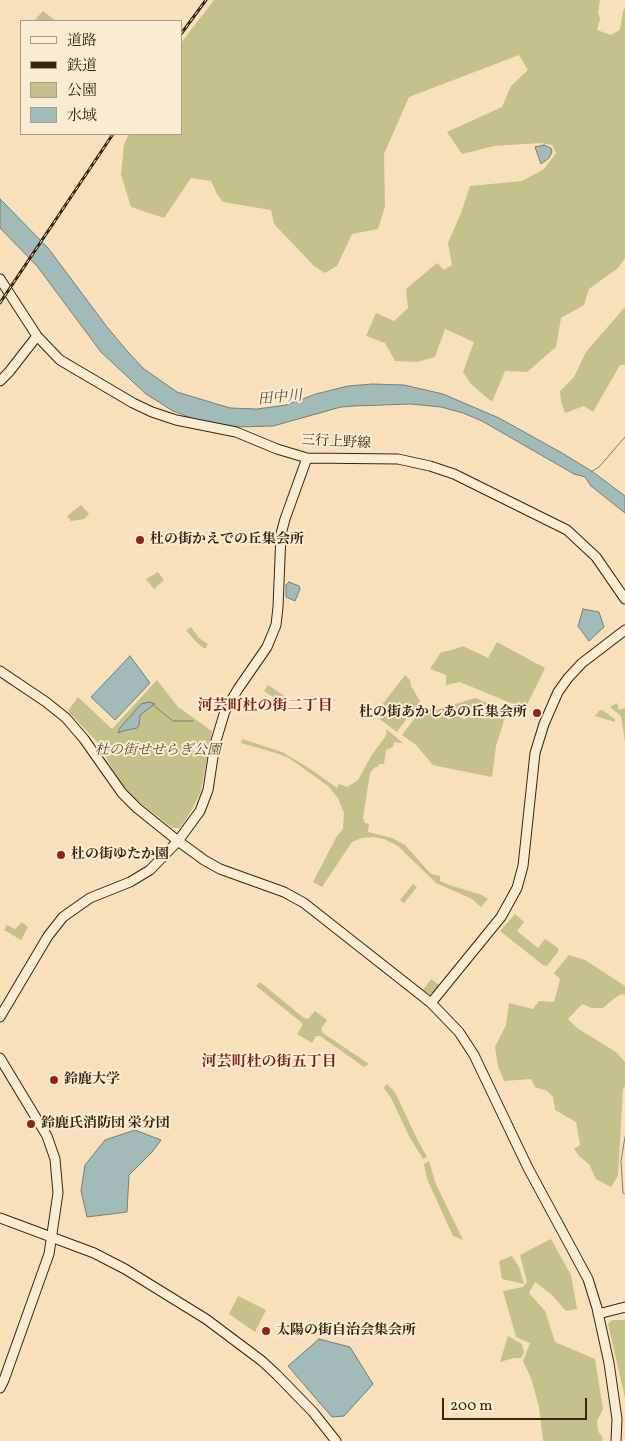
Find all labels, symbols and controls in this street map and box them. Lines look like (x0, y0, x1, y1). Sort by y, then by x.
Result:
legend (20, 20, 182, 135)
text: 道路 (67, 31, 97, 52)
text: 鉄道 (67, 56, 97, 77)
text: 公園 (67, 81, 97, 102)
text: 水域 (67, 106, 97, 127)
water label: 田中川 (257, 388, 303, 410)
street label: 三行上野線 (301, 433, 371, 453)
place label: 杜の街かえでの丘集会所 (150, 532, 304, 548)
marker: 杜の街かえでの丘集会所 (134, 534, 146, 546)
district label: 河芸町杜の街二丁目 (198, 698, 332, 716)
place label: 杜の街あかしあの丘集会所 (359, 705, 527, 721)
marker: 杜の街あかしあの丘集会所 (531, 707, 543, 719)
park label: 杜の街せせらぎ公園 (95, 743, 221, 759)
place label: 杜の街ゆたか園 (71, 847, 169, 863)
marker: 杜の街ゆたか園 (55, 849, 67, 861)
district label: 河芸町杜の街五丁目 (202, 1054, 336, 1072)
place label: 鈴鹿大学 (64, 1072, 120, 1088)
marker: 鈴鹿大学 (48, 1074, 60, 1086)
place label: 鈴鹿氏消防団 栄分団 (41, 1116, 170, 1132)
marker: 鈴鹿氏消防団 栄分団 (25, 1118, 37, 1130)
place label: 太陽の街自治会集会所 (276, 1323, 416, 1339)
marker: 太陽の街自治会集会所 (260, 1325, 272, 1337)
scale bar (445, 1388, 590, 1420)
text: 200 m (450, 1396, 493, 1417)

